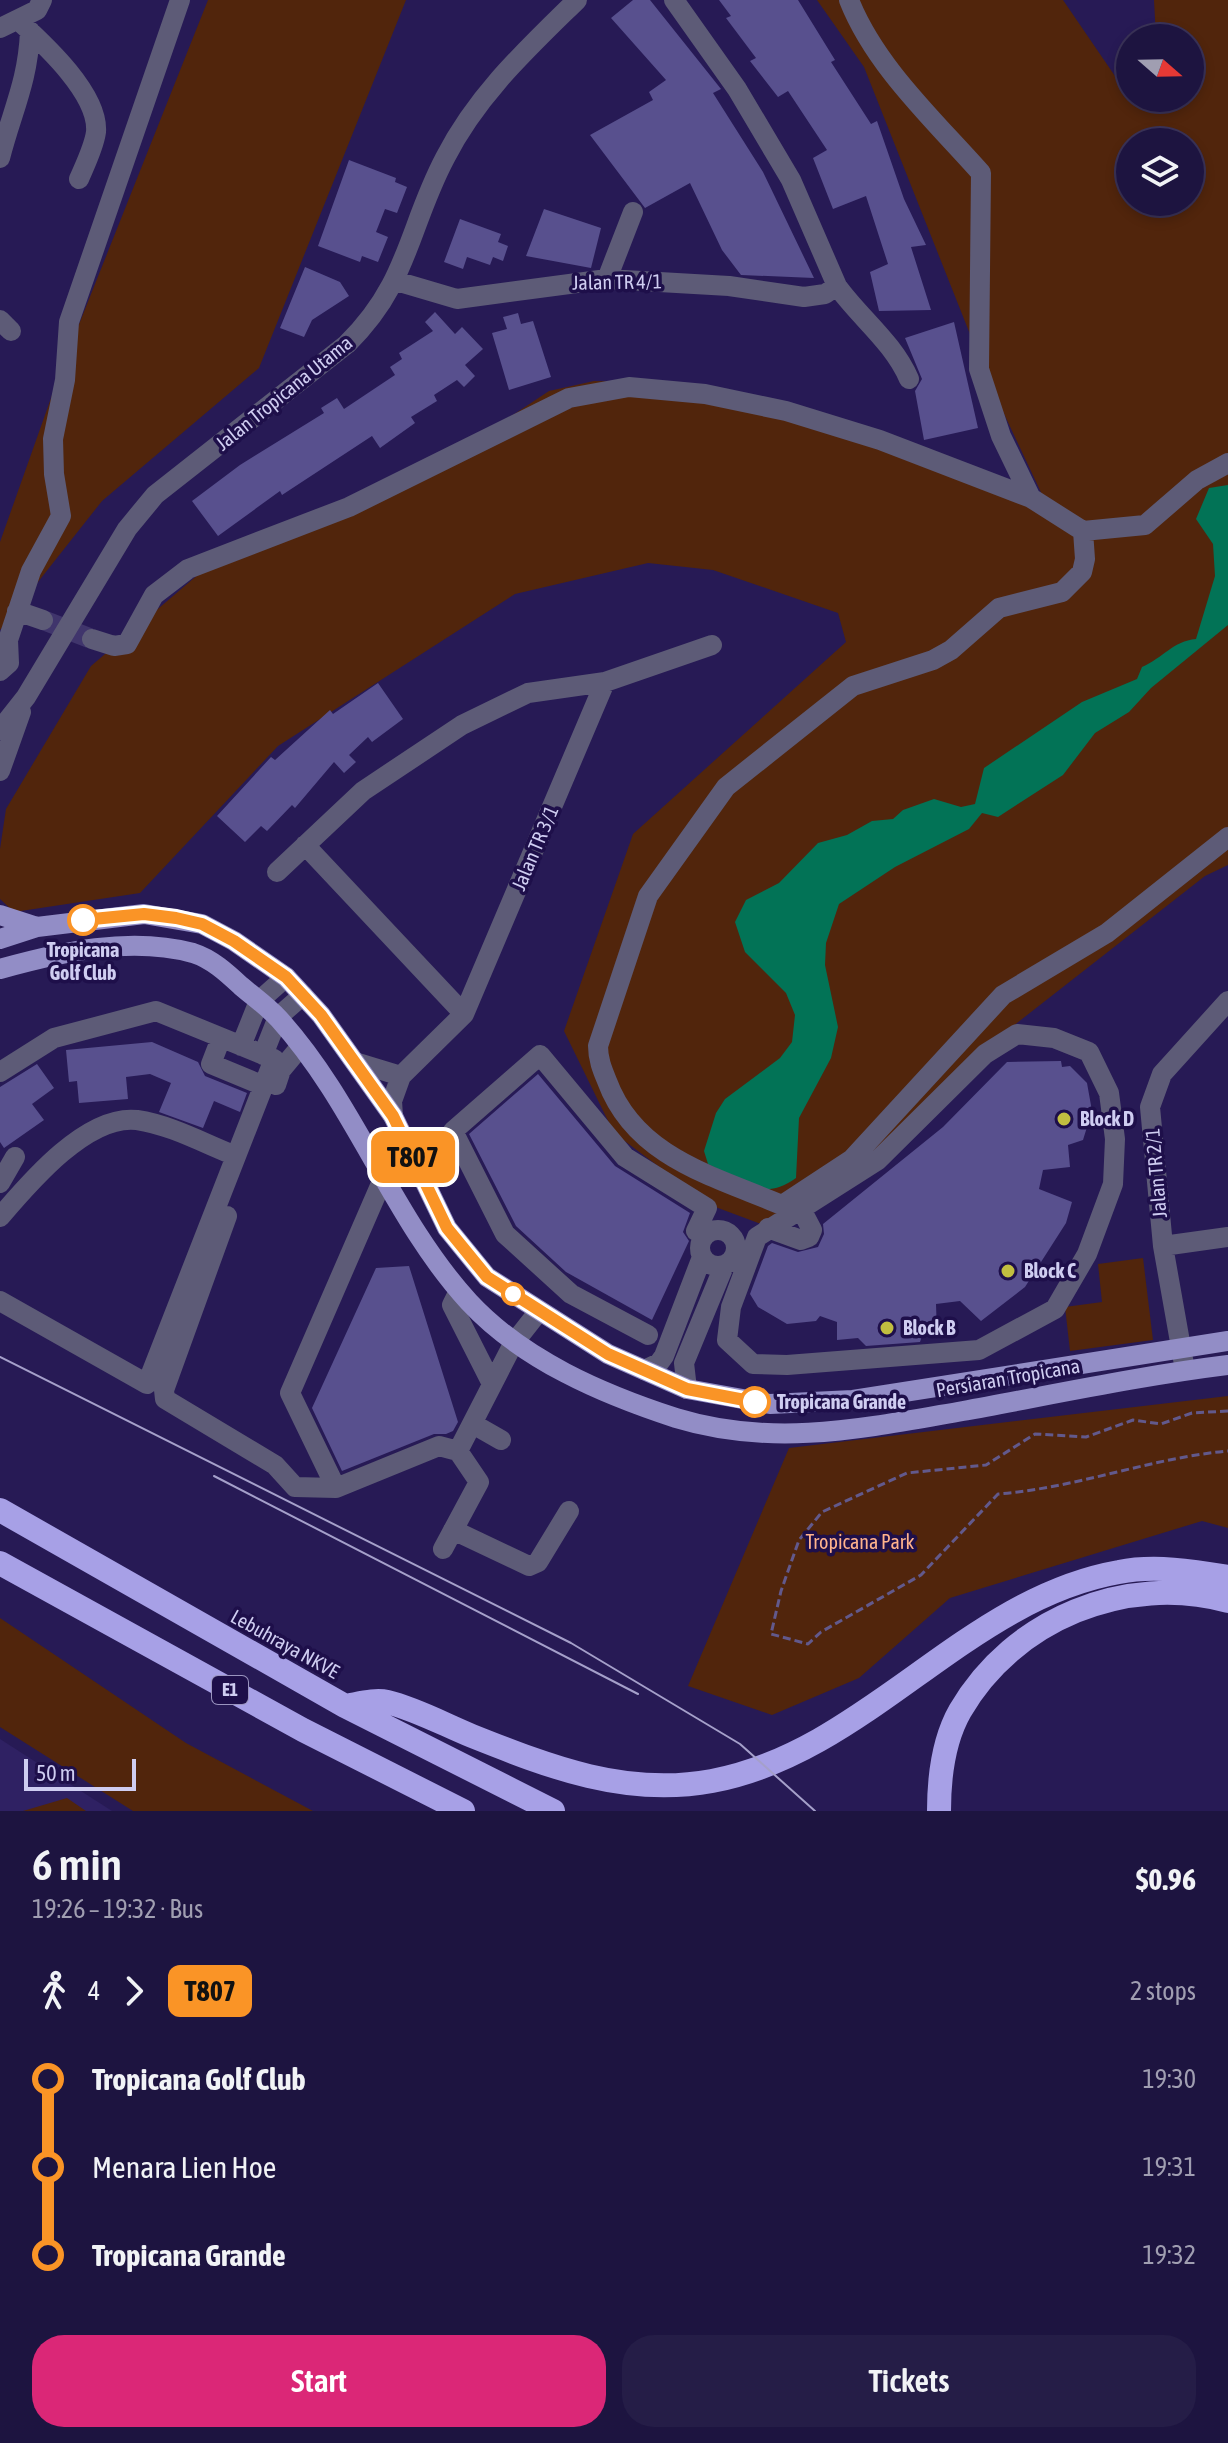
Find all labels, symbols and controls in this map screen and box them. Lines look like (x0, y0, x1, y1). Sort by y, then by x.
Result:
north arrow (1116, 24, 1204, 112)
map controls (1116, 24, 1204, 216)
button: layers (1116, 128, 1204, 216)
street label: Jalan TR 4/1 (572, 269, 662, 294)
street label: Jalan Tropicana Utama (211, 331, 356, 455)
street label: Jalan TR 3/1 (506, 802, 563, 894)
marker: Tropicana Golf Club (68, 905, 98, 935)
place label: Tropicana Golf Club (47, 938, 119, 984)
place label: Block D (1080, 1107, 1134, 1130)
marker: Block D (1055, 1110, 1073, 1128)
street label: Jalan TR 2/1 (1140, 1127, 1171, 1219)
line badge: T807 (357, 1131, 469, 1183)
text: T807 (387, 1141, 439, 1173)
place label: Block C (1024, 1259, 1076, 1282)
marker: Block C (999, 1262, 1017, 1280)
unlabelled marker (502, 1283, 524, 1305)
place label: Block B (903, 1316, 956, 1339)
marker: Block B (878, 1319, 896, 1337)
street label: Persiaran Tropicana (934, 1354, 1082, 1401)
marker: Tropicana Grande (740, 1387, 770, 1417)
place label: Tropicana Grande (777, 1390, 906, 1413)
park label: Tropicana Park (806, 1530, 915, 1553)
street label: Lebuhraya NKVE (227, 1604, 344, 1683)
road number: E1 (212, 1676, 248, 1704)
scale bar (24, 1755, 136, 1791)
text: 50 m (36, 1760, 76, 1786)
text: 6 min (32, 1839, 122, 1889)
text: $0.96 (1136, 1862, 1196, 1896)
text: 19:26 – 19:32 · Bus (32, 1894, 203, 1924)
icon: walk (32, 1969, 76, 2013)
icon: forward (112, 1969, 156, 2013)
text: T807 (184, 1975, 236, 2007)
text: 4 (88, 1976, 100, 2006)
text: 2 stops (1130, 1976, 1196, 2006)
text: Tropicana Golf Club (92, 2062, 306, 2096)
text: 19:30 (1142, 2064, 1196, 2094)
text: Menara Lien Hoe (92, 2150, 276, 2184)
text: 19:31 (1142, 2152, 1196, 2182)
text: Tropicana Grande (92, 2238, 286, 2272)
text: 19:32 (1142, 2240, 1196, 2270)
button: Start (32, 2335, 606, 2427)
button: Tickets (622, 2335, 1196, 2427)

